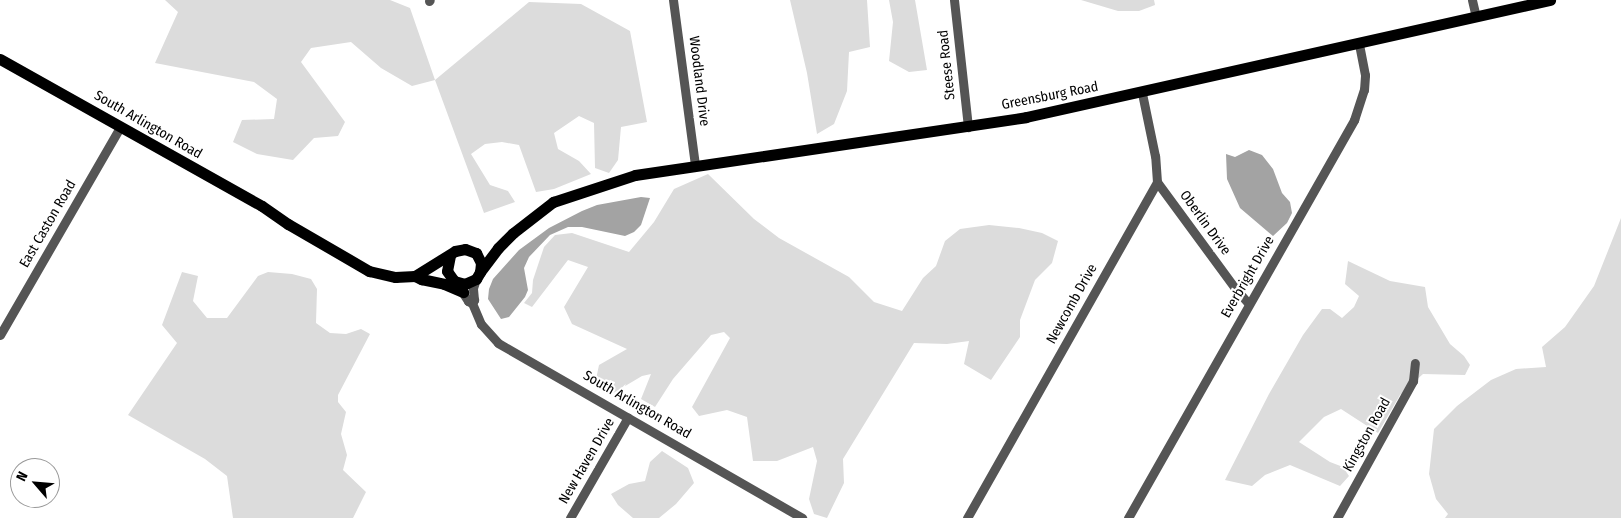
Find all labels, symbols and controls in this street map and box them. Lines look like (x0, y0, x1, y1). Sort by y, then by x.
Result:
street label: Steese Road (935, 29, 959, 101)
street label: Woodland Drive (685, 35, 713, 127)
street label: Greensburg Road (1000, 78, 1100, 114)
street label: South Arlington Road (91, 87, 205, 163)
street label: East Caston Road (16, 177, 80, 271)
street label: Oberlin Drive (1176, 187, 1234, 259)
street label: Everbright Drive (1218, 233, 1278, 321)
street label: Newcomb Drive (1043, 261, 1101, 347)
street label: South Arlington Road (580, 367, 694, 443)
street label: Kingston Road (1340, 395, 1394, 475)
street label: New Haven Drive (556, 415, 618, 507)
north arrow (10, 458, 60, 508)
text: N (13, 469, 32, 484)

